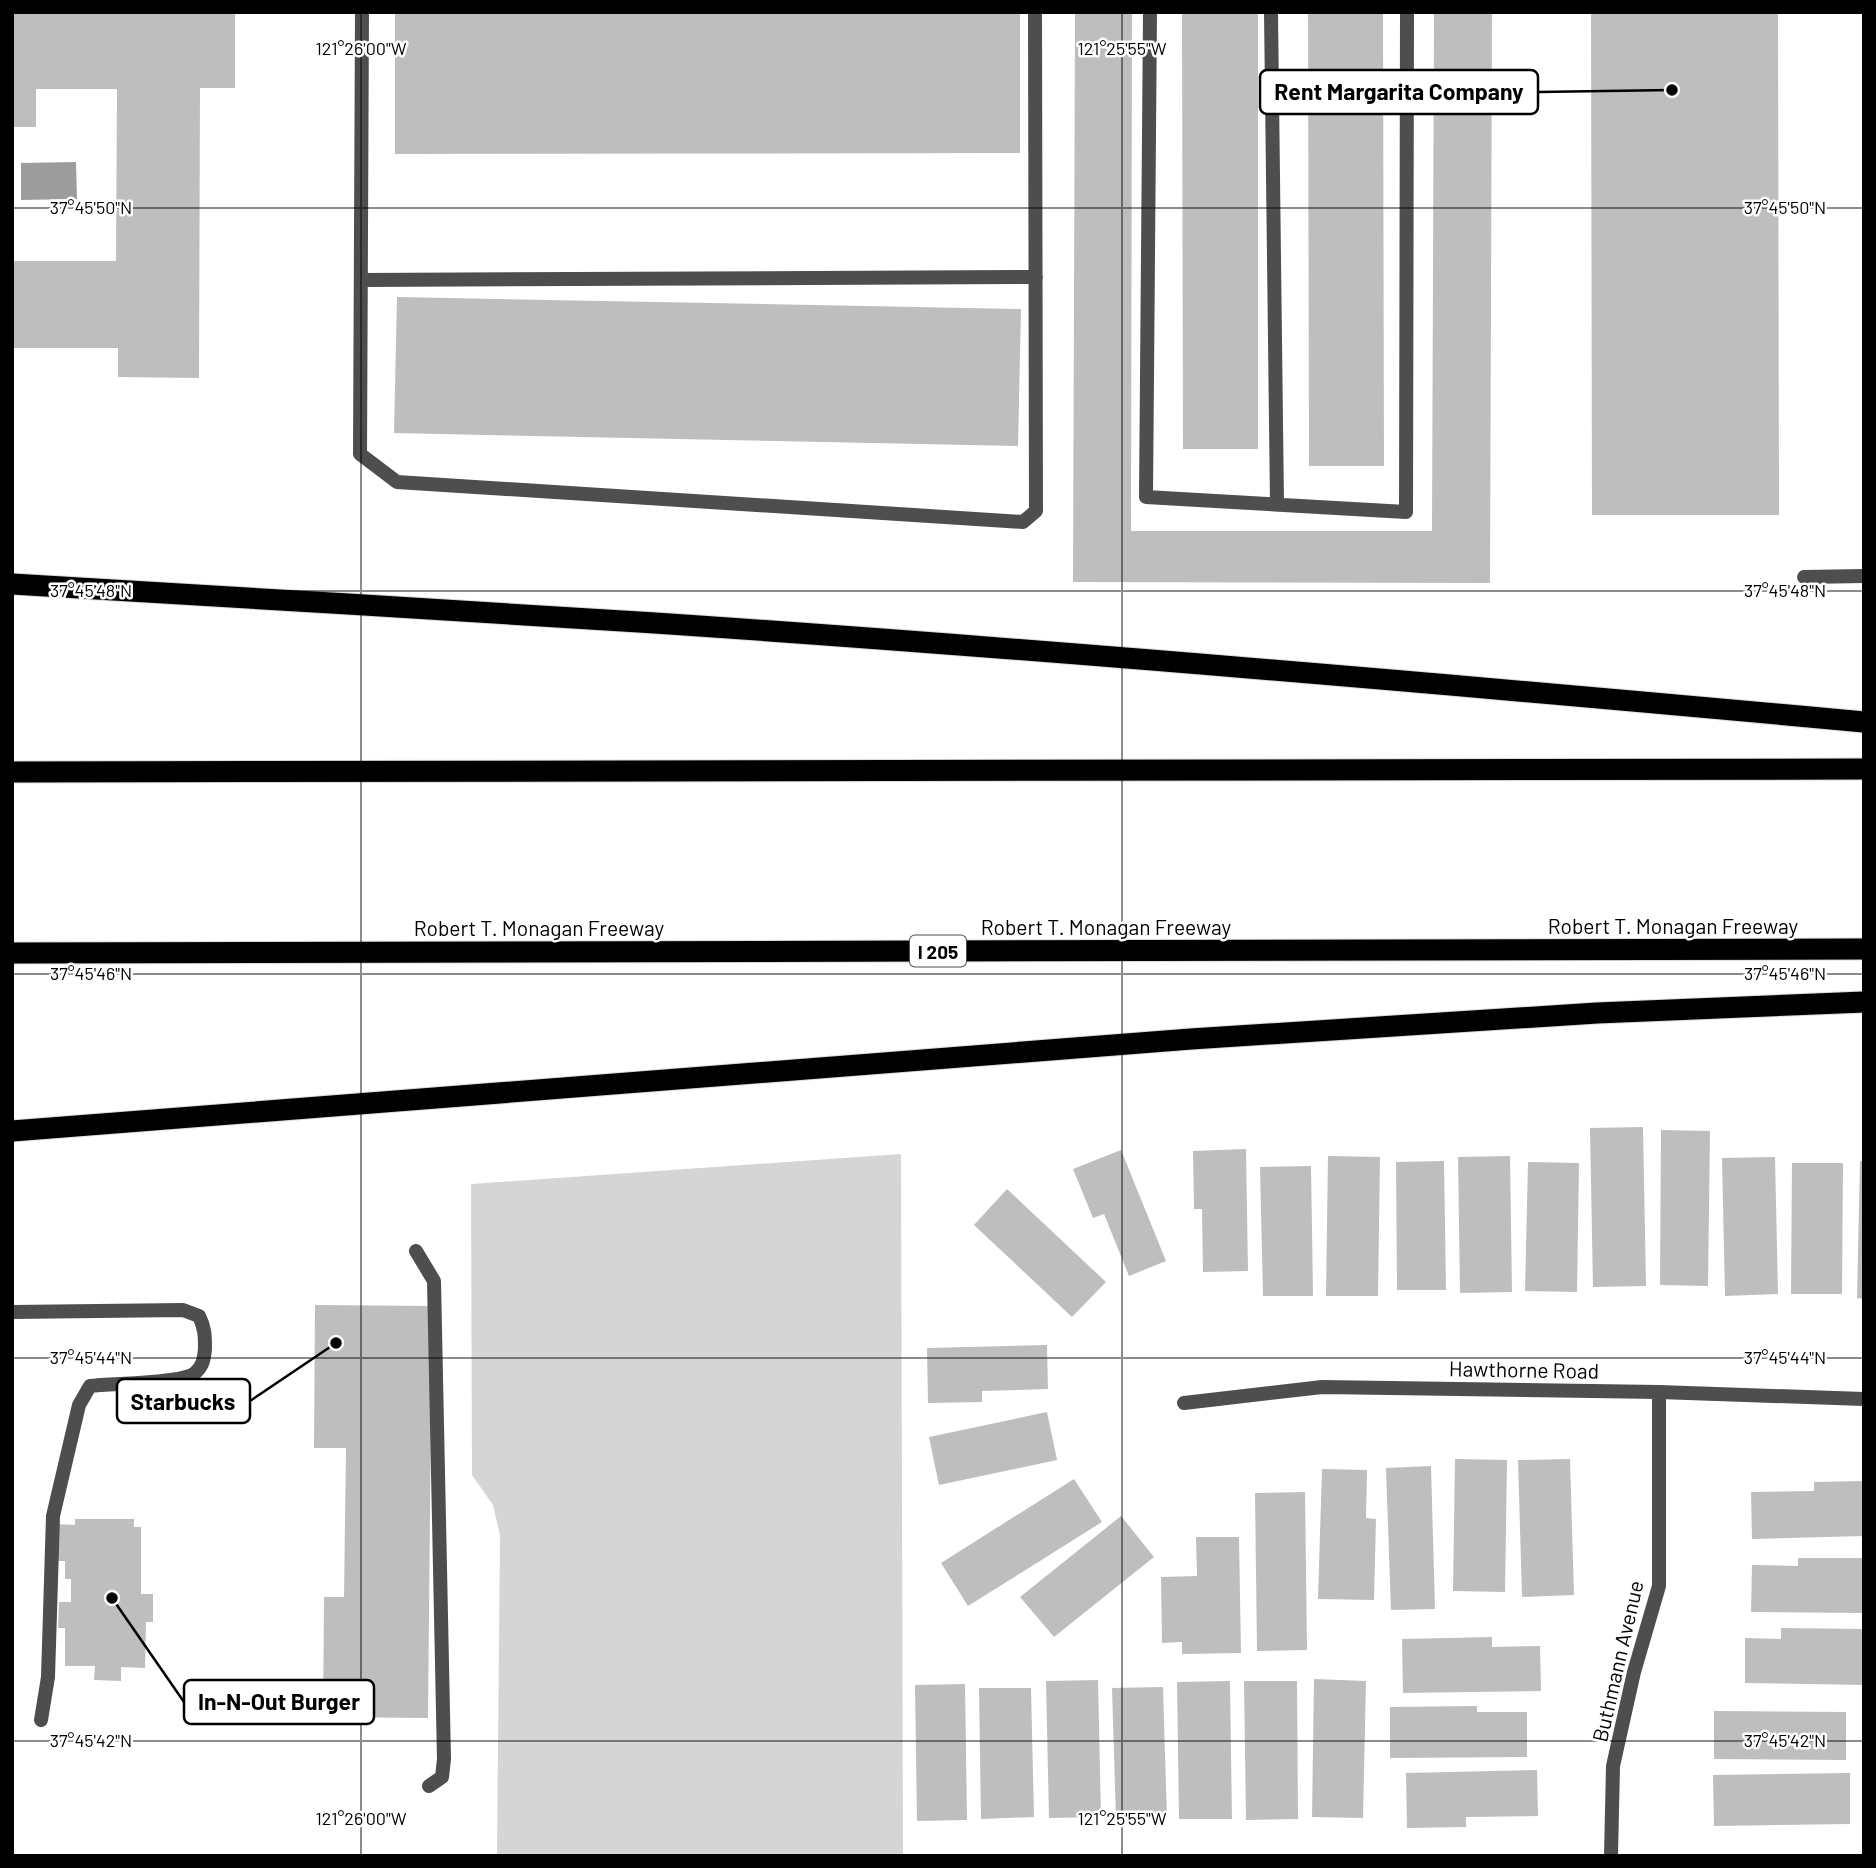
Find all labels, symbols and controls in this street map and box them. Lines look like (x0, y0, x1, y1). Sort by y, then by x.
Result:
text: 121°26'00"W (315, 37, 407, 59)
text: 121°25'55"W (1077, 37, 1167, 59)
callout: Rent Margarita Company (1260, 70, 1538, 114)
text: Rent Margarita Company (1274, 77, 1524, 105)
text: 37°45'50"N (50, 196, 132, 218)
text: 37°45'50"N (1744, 196, 1826, 218)
text: 37°45'48"N (50, 579, 132, 601)
text: 37°45'48"N (1744, 579, 1826, 601)
street label: Robert T. Monagan Freeway (1548, 913, 1799, 938)
street label: Robert T. Monagan Freeway (981, 914, 1232, 939)
street label: Robert T. Monagan Freeway (414, 915, 665, 940)
road number: I 205 (910, 936, 966, 967)
text: 37°45'46"N (50, 962, 132, 984)
text: 37°45'46"N (1744, 962, 1826, 984)
text: 37°45'44"N (50, 1346, 132, 1368)
text: 37°45'44"N (1744, 1346, 1826, 1368)
street label: Hawthorne Road (1449, 1355, 1599, 1383)
callout: Starbucks (117, 1379, 250, 1423)
text: Starbucks (131, 1387, 235, 1415)
street label: Buthmann Avenue (1586, 1578, 1648, 1744)
callout: In-N-Out Burger (184, 1680, 374, 1724)
text: In-N-Out Burger (198, 1687, 360, 1715)
text: 37°45'42"N (50, 1729, 132, 1751)
text: 37°45'42"N (1744, 1729, 1826, 1751)
text: 121°26'00"W (315, 1807, 407, 1829)
text: 121°25'55"W (1077, 1807, 1167, 1829)

